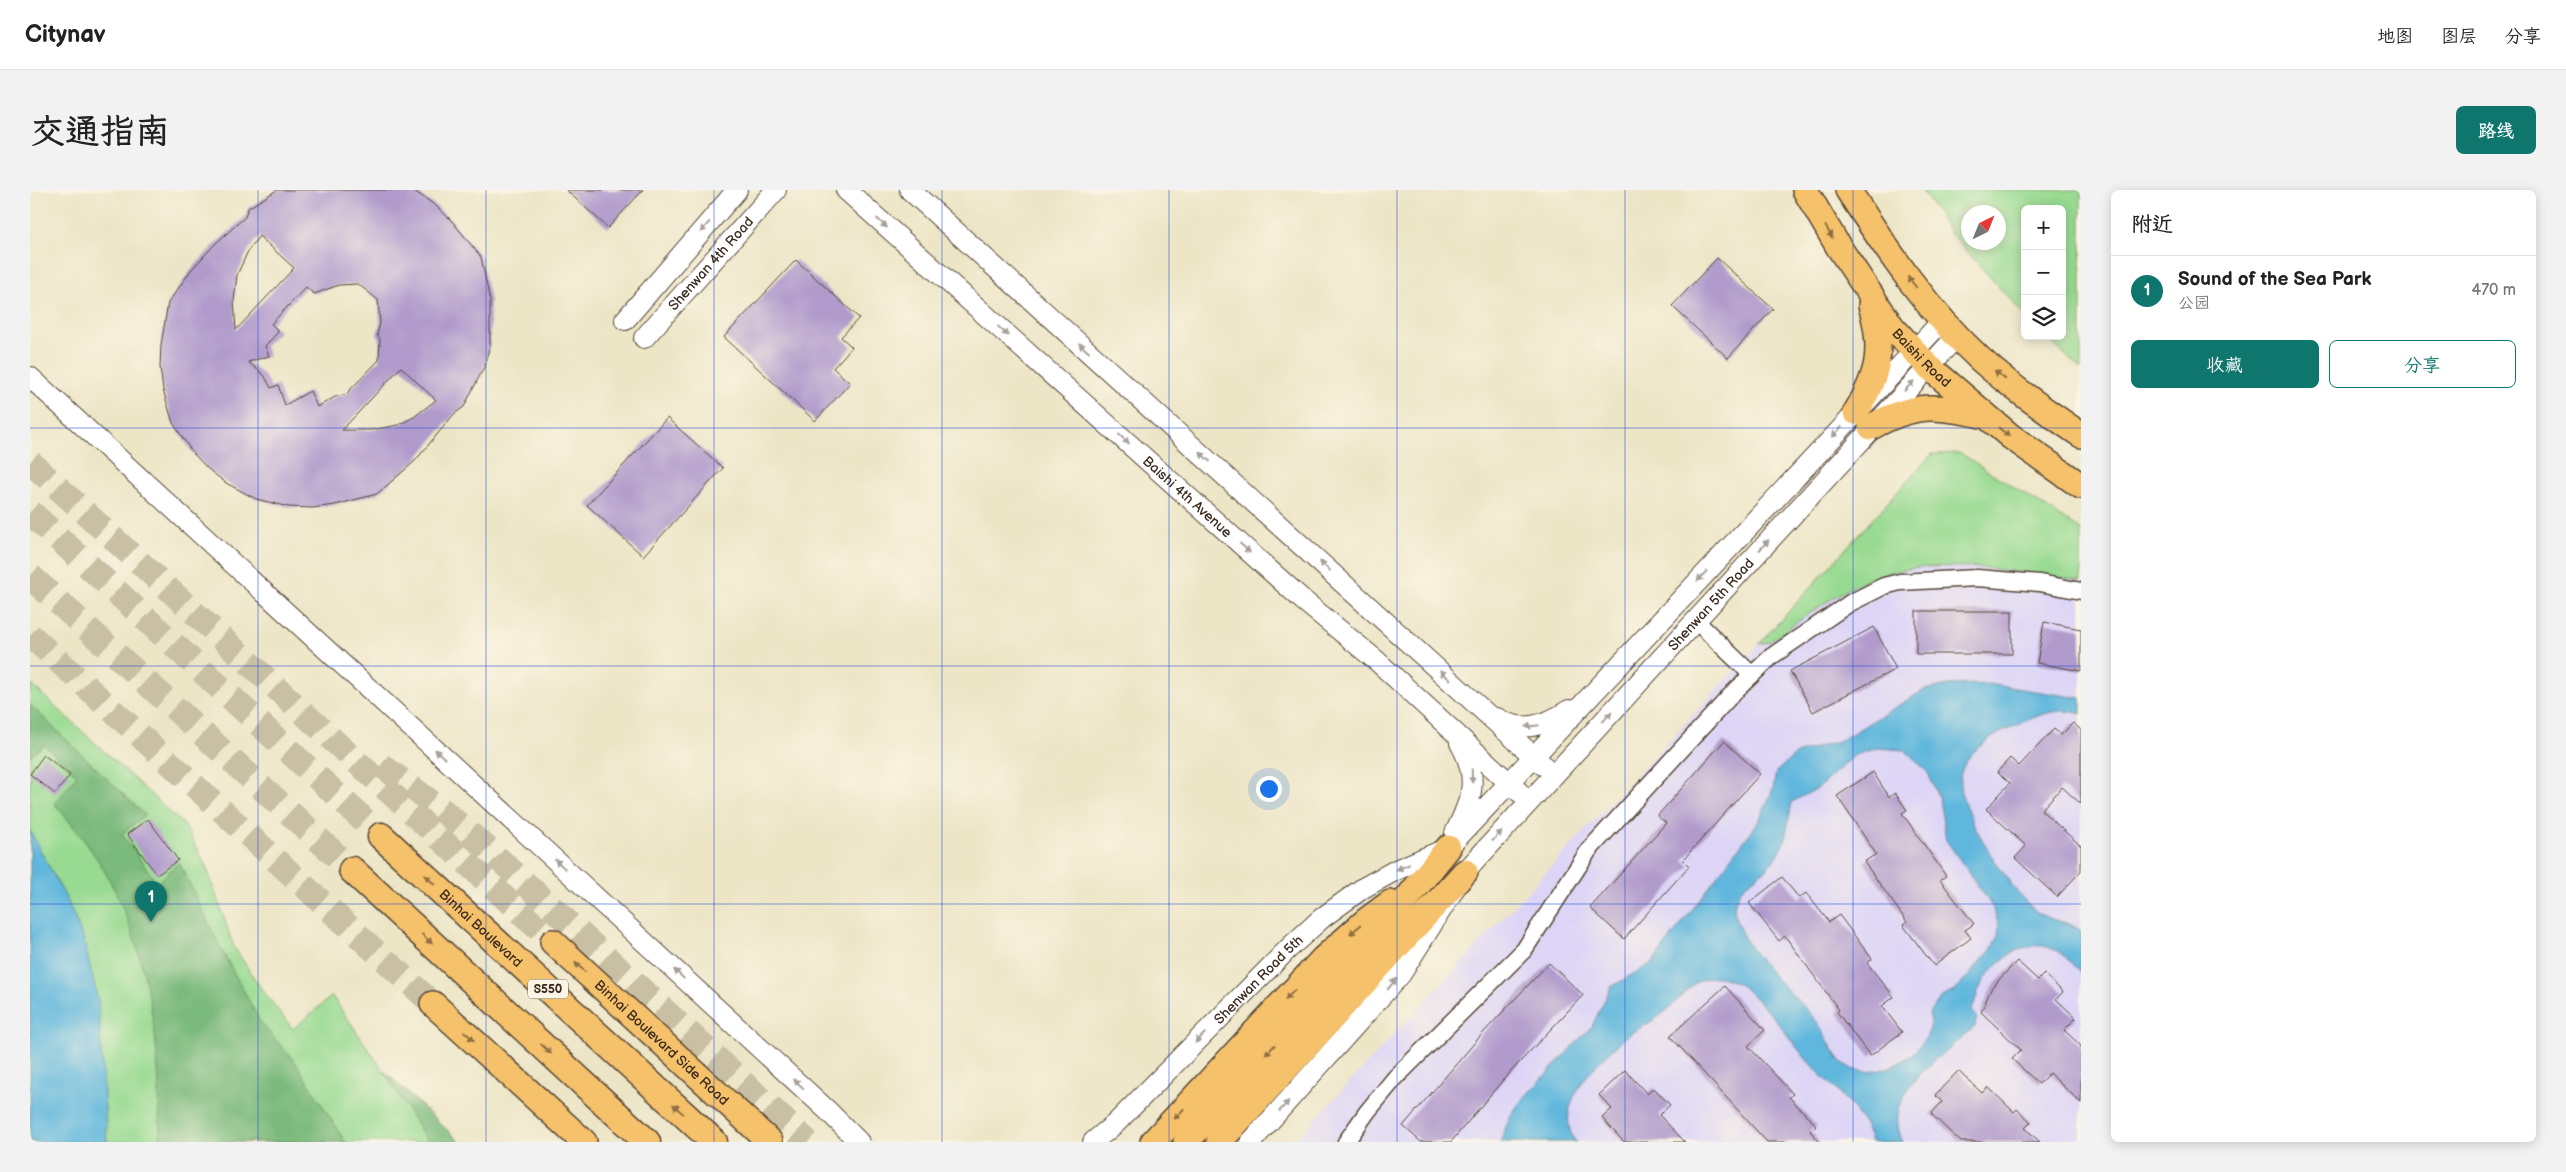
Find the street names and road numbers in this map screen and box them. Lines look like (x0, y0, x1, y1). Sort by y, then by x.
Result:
street label: Shenwan 4th Road (664, 213, 757, 314)
street label: Baishi Road (1889, 324, 1955, 391)
street label: Baishi 4th Avenue (1140, 452, 1236, 541)
street label: Shenwan 5th Road (1664, 555, 1757, 654)
street label: Binhai Boulevard (436, 885, 526, 971)
street label: Shenwan Road 5th (1210, 931, 1306, 1028)
street label: Binhai Boulevard Side Road (591, 976, 733, 1108)
road number: S550 (528, 980, 568, 999)

